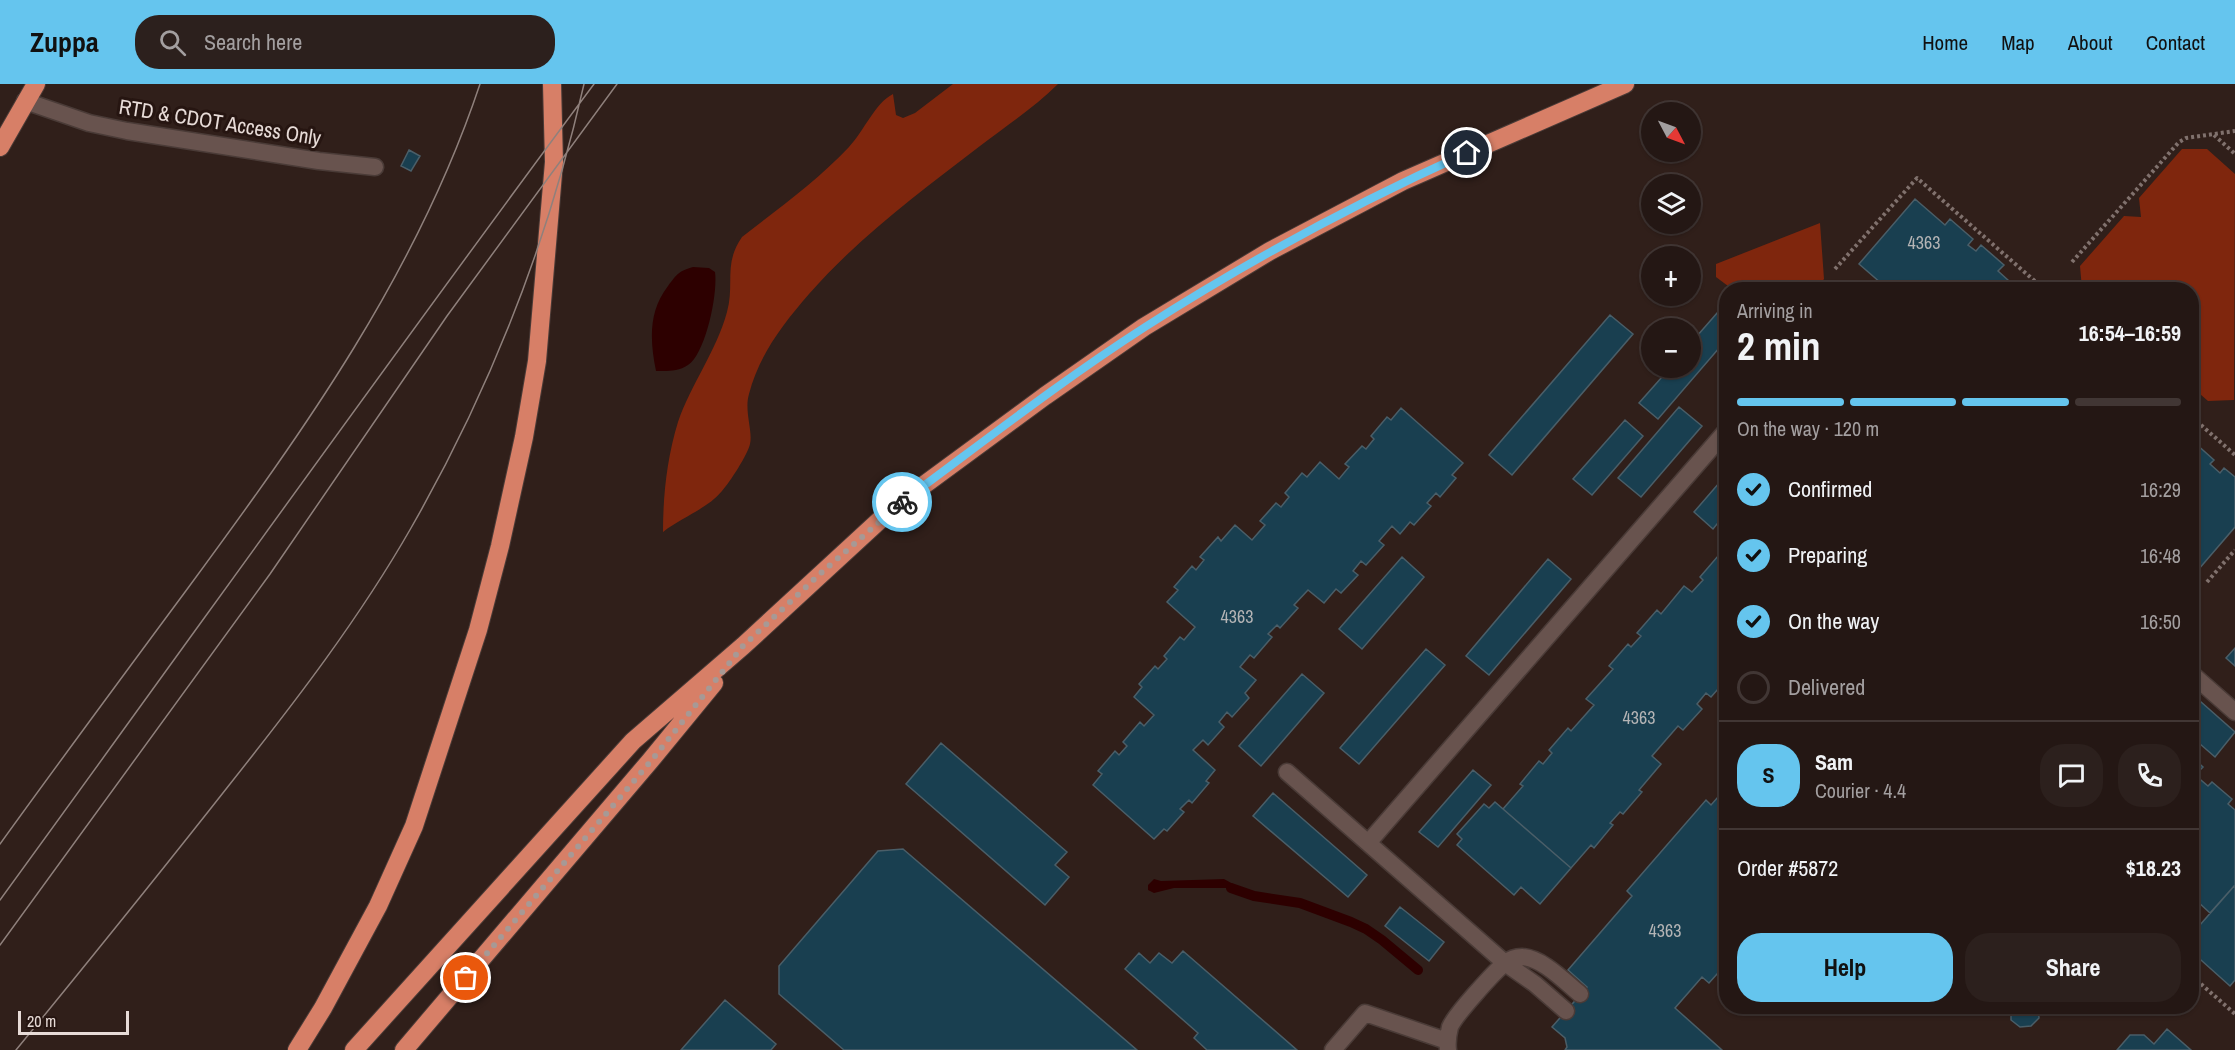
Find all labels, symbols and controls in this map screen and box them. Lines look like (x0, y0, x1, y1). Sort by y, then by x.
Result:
search box (135, 15, 555, 69)
text: Zuppa (30, 23, 99, 61)
icon: search (156, 26, 189, 59)
text: Search here (204, 27, 302, 57)
text: Home (1922, 28, 1968, 57)
text: Map (2001, 28, 2035, 57)
text: About (2068, 28, 2113, 57)
text: Contact (2146, 28, 2205, 57)
street label: RTD & CDOT Access Only (117, 92, 323, 152)
north arrow (1641, 102, 1701, 162)
map controls (1641, 102, 1701, 378)
pin (1441, 127, 1492, 178)
icon: home (1450, 136, 1483, 169)
button: layers (1641, 174, 1701, 234)
house number: 4363 (1908, 230, 1940, 255)
button: + (1641, 246, 1701, 306)
text: Arriving in (1737, 297, 1813, 324)
button: − (1641, 318, 1701, 378)
text: 16:54–16:59 (2079, 318, 2181, 348)
text: 2 min (1737, 320, 1821, 372)
text: On the way · 120 m (1737, 415, 1879, 442)
courier (872, 472, 932, 532)
icon: check (1737, 473, 1770, 506)
text: Confirmed (1788, 474, 1872, 504)
text: 16:29 (2140, 476, 2181, 503)
icon: bike (886, 486, 919, 519)
icon: check (1737, 539, 1770, 572)
text: Preparing (1788, 540, 1867, 570)
text: 16:48 (2140, 542, 2181, 569)
house number: 4363 (1221, 604, 1253, 629)
icon: check (1737, 605, 1770, 638)
text: On the way (1788, 606, 1879, 636)
text: 16:50 (2140, 608, 2181, 635)
text: Delivered (1788, 672, 1865, 702)
house number: 4363 (1623, 705, 1655, 730)
button: chat (2040, 744, 2103, 807)
button: phone (2118, 744, 2181, 807)
text: Sam (1815, 747, 1853, 777)
text: S (1762, 760, 1775, 790)
text: Courier · 4.4 (1815, 777, 1906, 804)
text: Order #5872 (1737, 853, 1838, 883)
text: $18.23 (2126, 853, 2181, 883)
house number: 4363 (1649, 918, 1681, 943)
button: Help (1737, 933, 1953, 1002)
button: Share (1965, 933, 2181, 1002)
pin (440, 952, 491, 1003)
icon: bag (449, 961, 482, 994)
scale bar (18, 1008, 129, 1036)
text: 20 m (27, 1010, 56, 1032)

